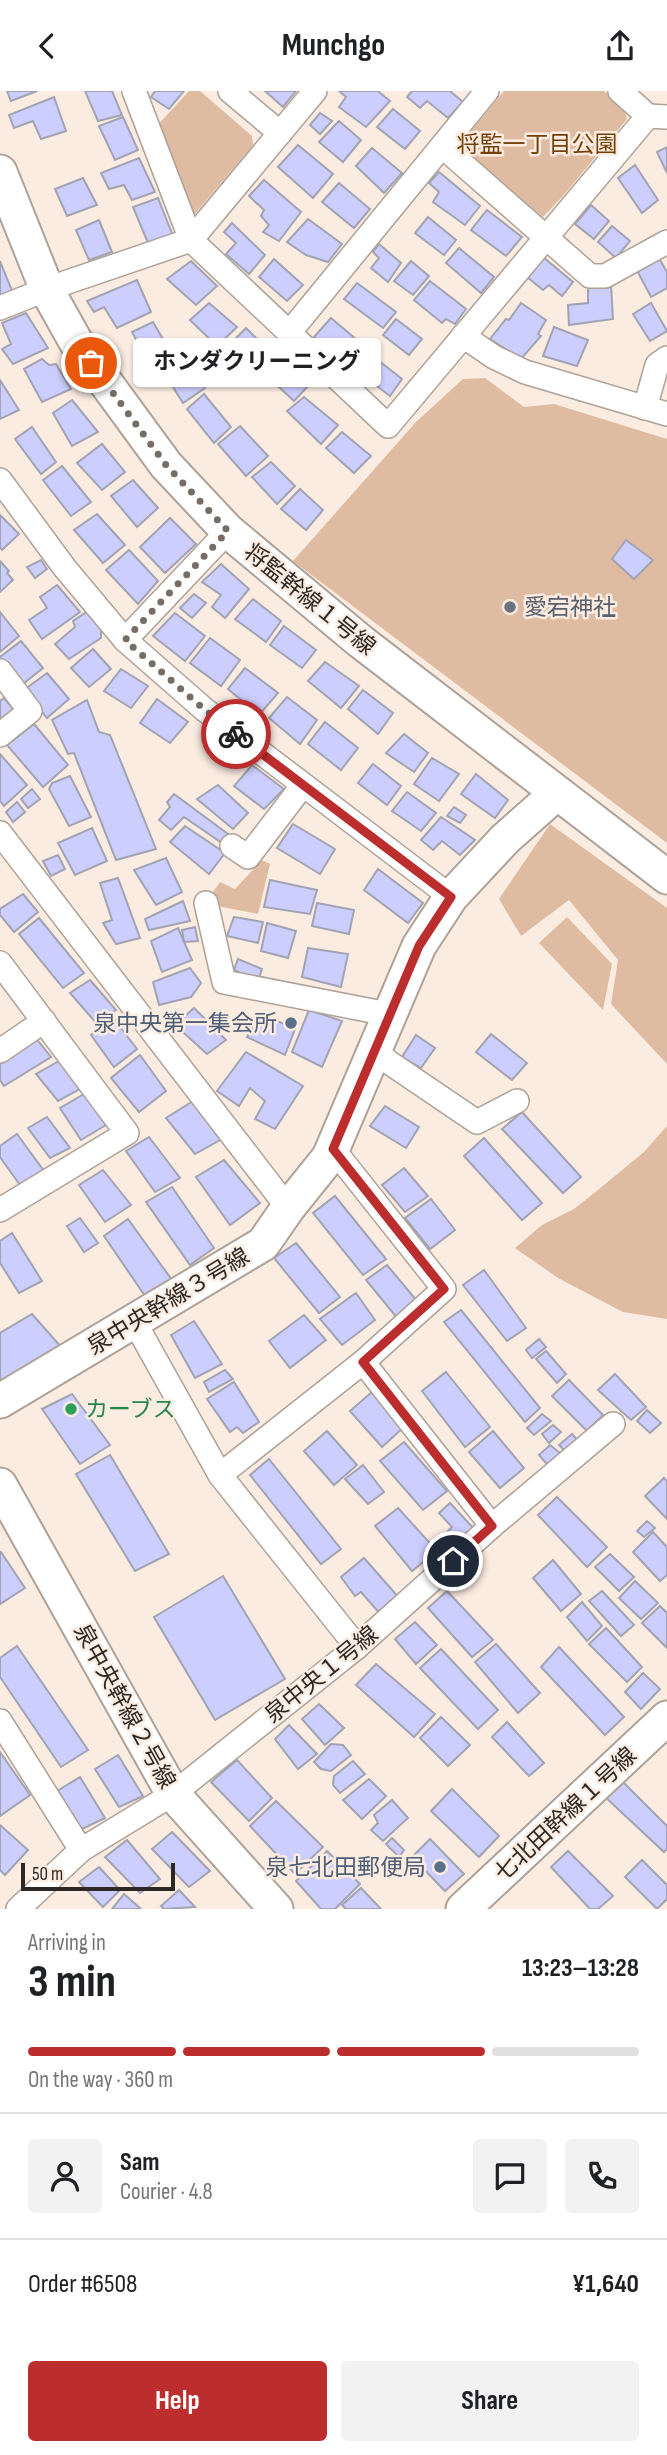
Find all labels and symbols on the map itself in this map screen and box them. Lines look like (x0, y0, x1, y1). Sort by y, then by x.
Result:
park label: 将監一丁目公園 (457, 131, 618, 159)
pin (61, 333, 121, 393)
callout: ホンダクリーニング (133, 338, 382, 387)
street label: 将監幹線１号線 (238, 538, 381, 661)
place label: 愛宕神社 (524, 594, 616, 622)
marker: 愛宕神社 (502, 599, 518, 615)
courier (201, 699, 271, 769)
place label: 泉中央第一集会所 (93, 1010, 277, 1038)
marker: 泉中央第一集会所 (283, 1015, 299, 1031)
street label: 泉中央幹線３号線 (82, 1242, 255, 1361)
place label: カーブス (85, 1396, 176, 1424)
marker: カーブス (63, 1401, 79, 1417)
pin (423, 1531, 483, 1591)
street label: 泉中央幹線２号線 (67, 1619, 181, 1794)
street label: 泉中央１号線 (259, 1620, 384, 1729)
street label: 七北田幹線１号線 (489, 1742, 643, 1888)
place label: 泉七北田郵便局 (265, 1854, 426, 1882)
marker: 泉七北田郵便局 (432, 1859, 448, 1875)
scale bar (21, 1860, 175, 1892)

